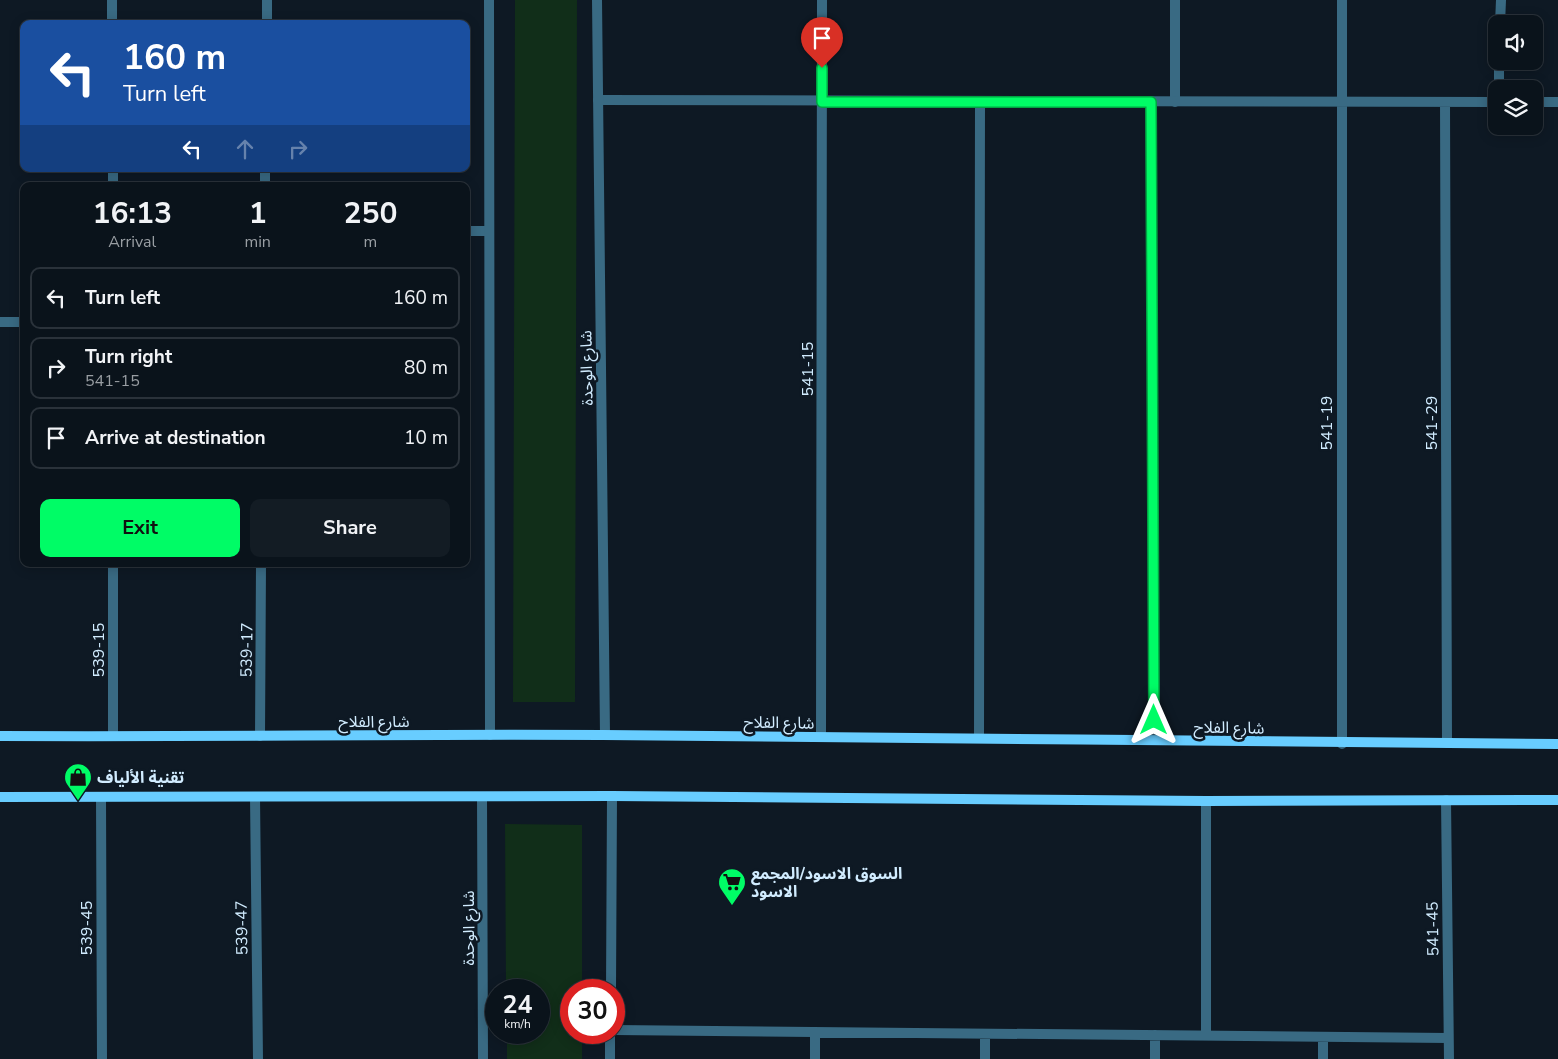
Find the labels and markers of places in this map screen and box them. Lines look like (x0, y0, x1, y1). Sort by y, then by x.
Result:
pin (801, 17, 843, 68)
shop icon: تقنية الألياف (63, 762, 93, 801)
place label: تقنية الألياف (97, 767, 185, 789)
place label: السوق الاسود/المجمع الاسود (751, 863, 902, 903)
supermarket icon: السوق الاسود/المجمع الاسود (717, 867, 747, 906)

